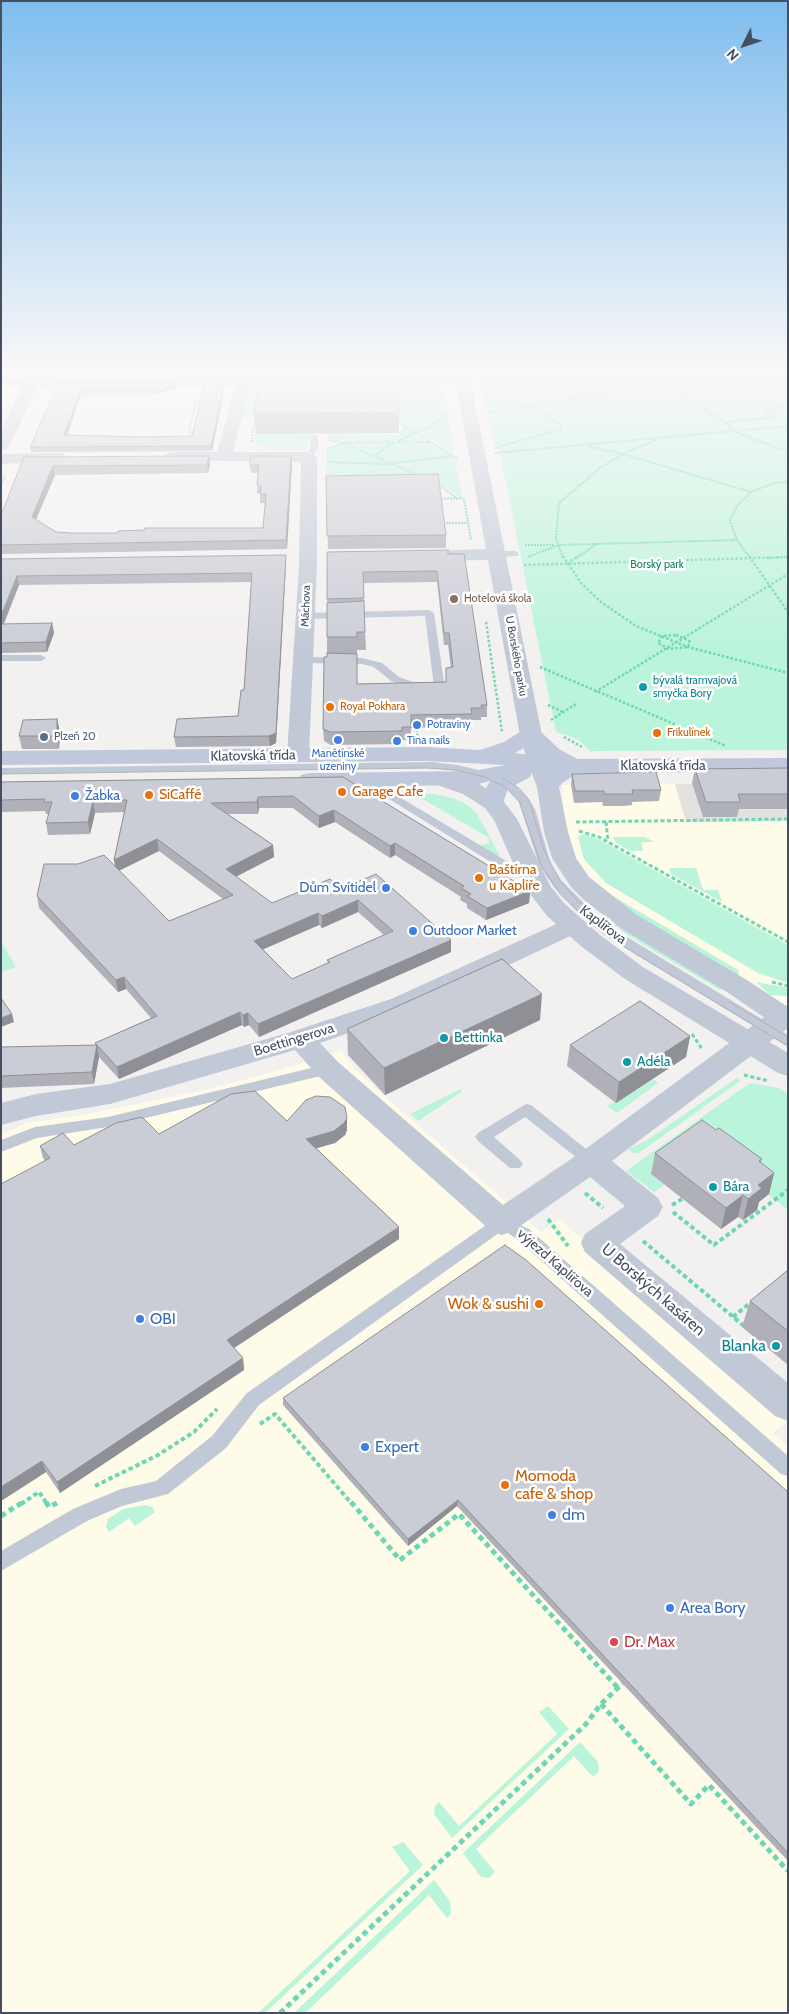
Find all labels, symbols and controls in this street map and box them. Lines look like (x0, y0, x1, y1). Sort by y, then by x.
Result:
north arrow (719, 20, 769, 70)
text: N (723, 45, 743, 64)
park label: Borský park (630, 558, 684, 572)
street label: Máchova (299, 585, 313, 627)
place label: Hotelová škola (464, 592, 532, 606)
marker: Hotelová škola (448, 593, 460, 605)
street label: U Borského parku (502, 615, 530, 697)
place label: bývalá tramvajová smyčka Bory (653, 674, 737, 700)
marker: bývalá tramvajová smyčka Bory (637, 681, 649, 693)
place label: Royal Pokhara (340, 700, 405, 714)
marker: Royal Pokhara (324, 701, 336, 713)
place label: Potraviny (427, 718, 471, 732)
marker: Potraviny (411, 719, 423, 731)
place label: Frikulínek (667, 726, 710, 740)
marker: Frikulínek (651, 727, 663, 739)
place label: Plzeň 20 (54, 730, 96, 744)
marker: Plzeň 20 (38, 731, 50, 743)
marker: Manětínské uzeniny (332, 734, 344, 746)
place label: Tina nails (407, 734, 450, 748)
marker: Tina nails (391, 735, 403, 747)
street label: Klatovská třída (210, 747, 296, 765)
place label: Manětínské uzeniny (312, 747, 364, 773)
street label: Klatovská třída (620, 758, 706, 774)
place label: Garage Cafe (352, 784, 423, 800)
marker: Garage Cafe (336, 786, 348, 798)
place label: SiCaffé (159, 787, 201, 803)
place label: Žabka (85, 788, 120, 804)
marker: SiCaffé (143, 789, 155, 801)
marker: Žabka (69, 790, 81, 802)
place label: Baštírna u Kaplíře (489, 862, 540, 894)
marker: Baštírna u Kaplíře (473, 872, 485, 884)
place label: Dům Svítidel (299, 880, 376, 896)
marker: Dům Svítidel (380, 882, 392, 894)
street label: Kaplířova (576, 902, 630, 948)
place label: Outdoor Market (423, 923, 517, 939)
marker: Outdoor Market (407, 925, 419, 937)
street label: Boettingerova (252, 1020, 336, 1060)
place label: Bettinka (454, 1030, 503, 1046)
marker: Bettinka (438, 1032, 450, 1044)
place label: Adéla (637, 1054, 670, 1070)
marker: Adéla (621, 1056, 633, 1068)
place label: Bára (723, 1179, 749, 1195)
marker: Bára (707, 1181, 719, 1193)
street label: výjezd Kaplířova (513, 1225, 597, 1301)
street label: U Borských kasáren (597, 1240, 709, 1340)
place label: Wok & sushi (448, 1294, 529, 1314)
marker: Wok & sushi (533, 1298, 545, 1310)
place label: OBI (150, 1309, 176, 1329)
marker: OBI (134, 1313, 146, 1325)
place label: Blanka (721, 1336, 766, 1356)
marker: Blanka (770, 1340, 782, 1352)
place label: Expert (375, 1437, 419, 1457)
marker: Expert (359, 1441, 371, 1453)
place label: Momoda cafe & shop (515, 1466, 593, 1504)
marker: Momoda cafe & shop (499, 1479, 511, 1491)
place label: dm (562, 1505, 585, 1525)
marker: dm (546, 1509, 558, 1521)
place label: Area Bory (680, 1598, 746, 1618)
marker: Area Bory (664, 1602, 676, 1614)
place label: Dr. Max (624, 1632, 675, 1652)
marker: Dr. Max (608, 1636, 620, 1648)

